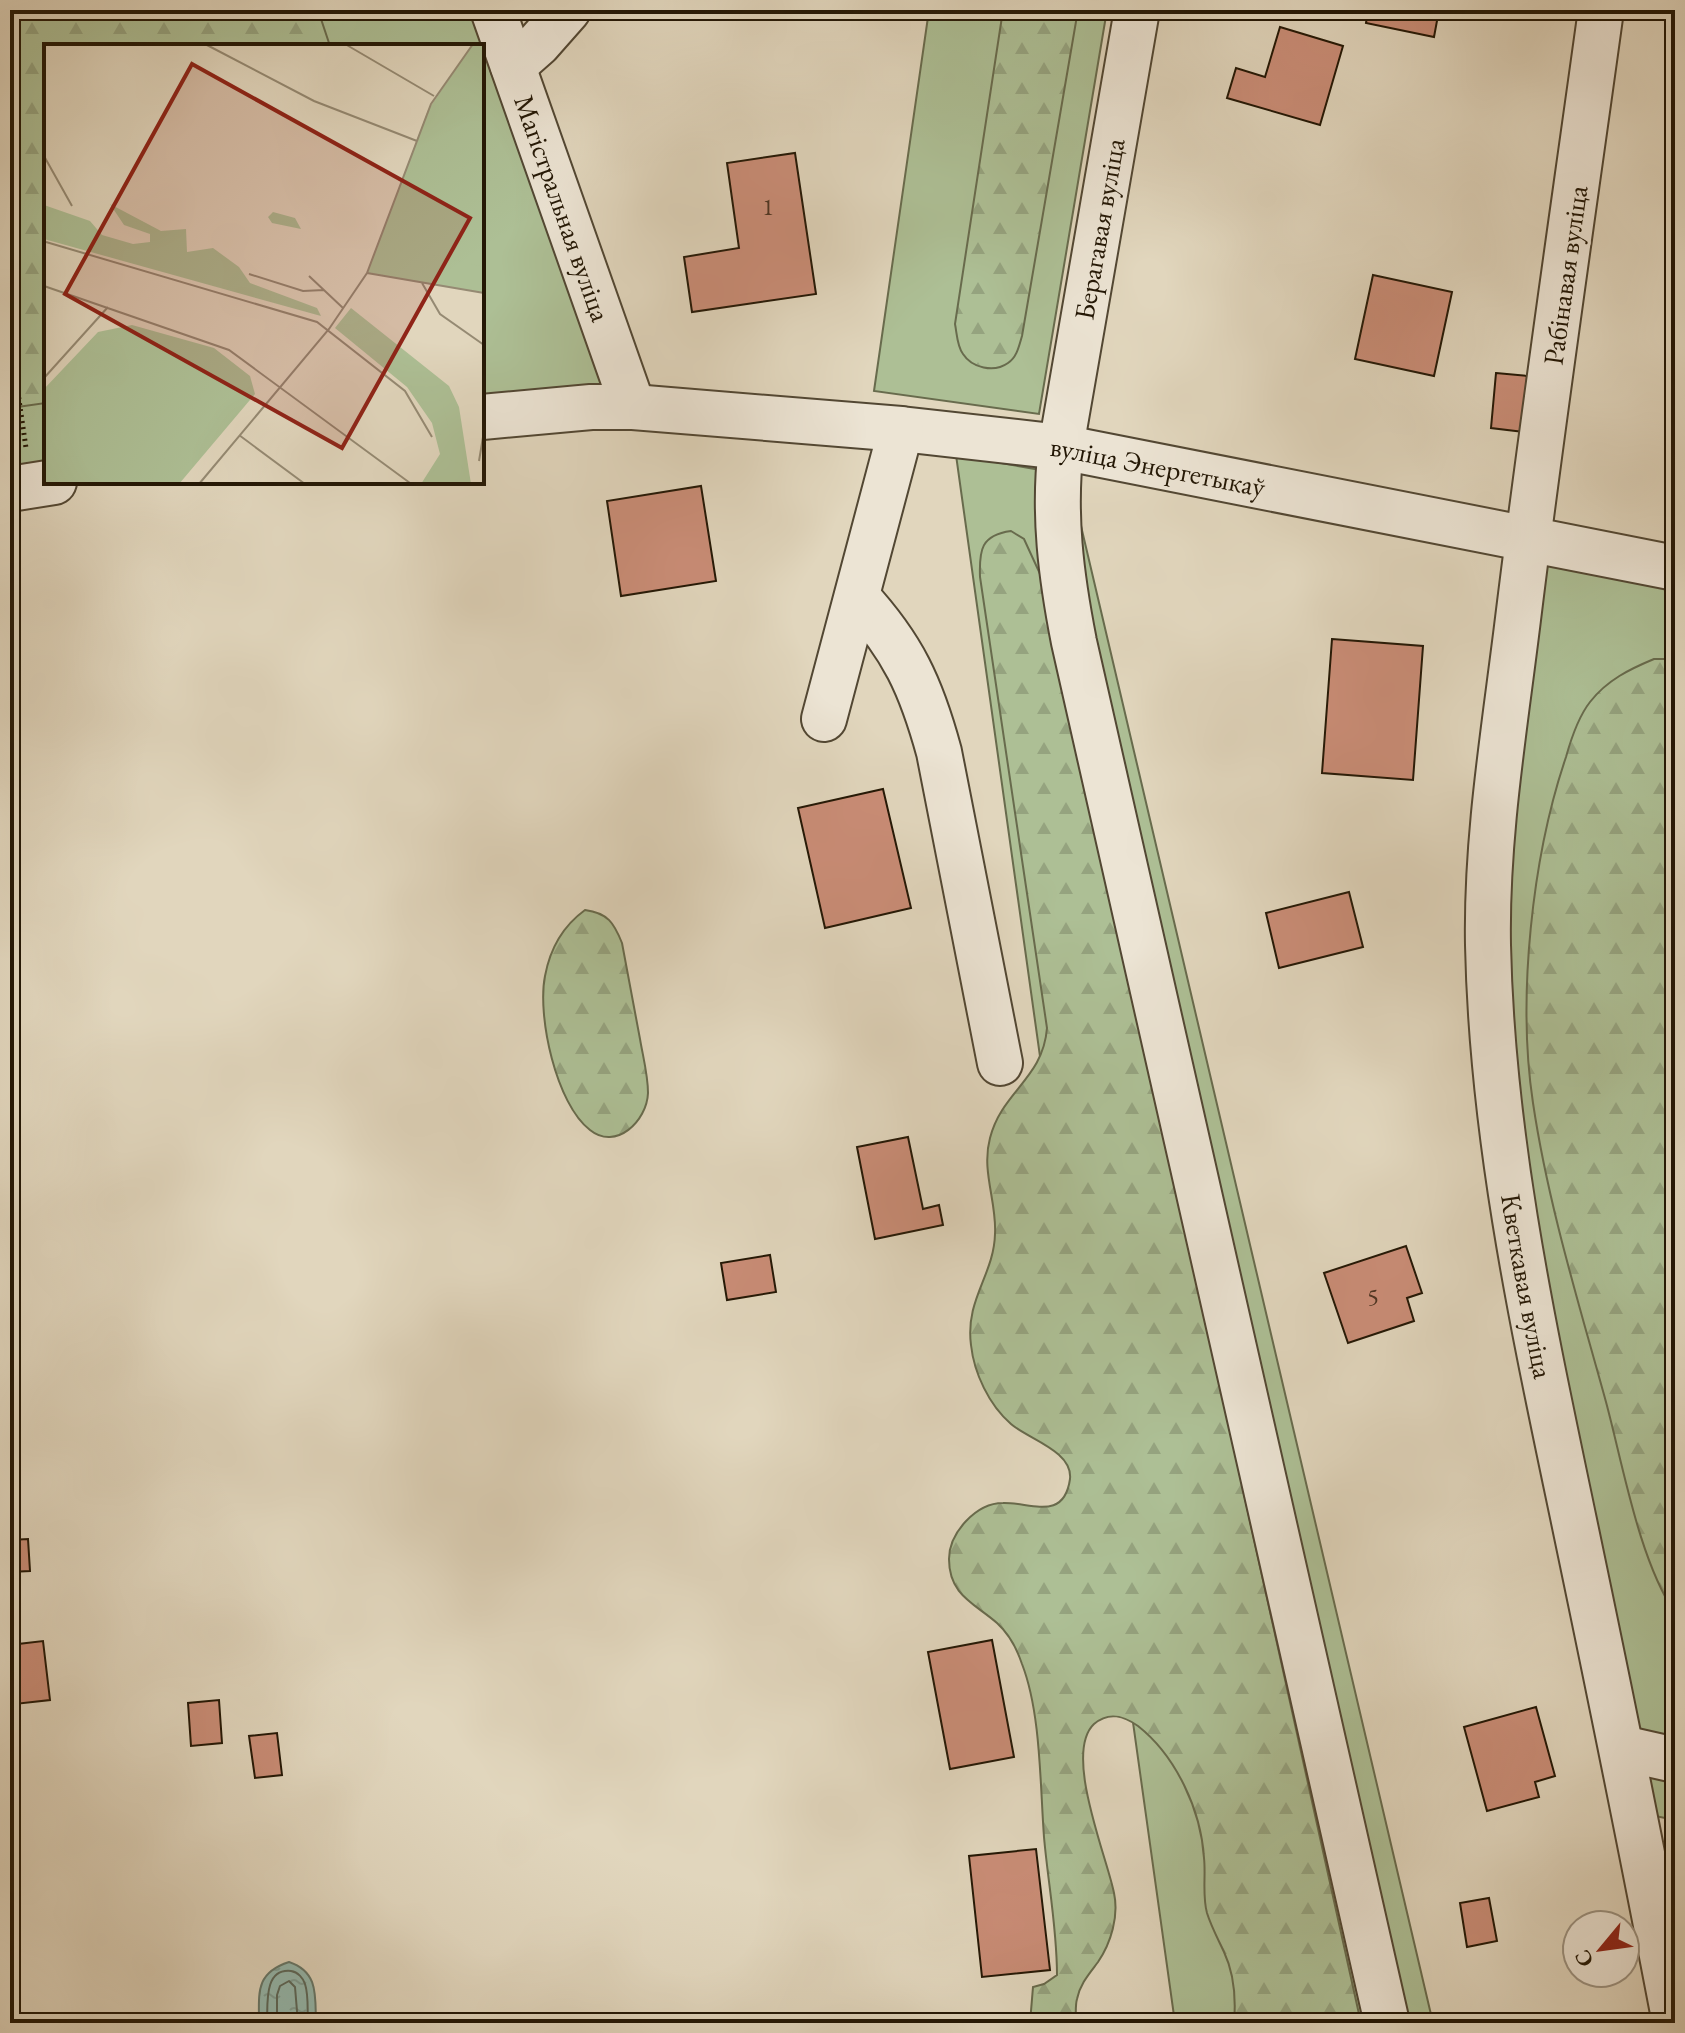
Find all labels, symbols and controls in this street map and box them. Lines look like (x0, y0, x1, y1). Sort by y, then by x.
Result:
inset map (44, 44, 484, 484)
street label: Магістральная вуліца (506, 90, 620, 327)
street label: Берагавая вуліца (1065, 135, 1133, 323)
street label: Рабінавая вуліца (1535, 182, 1596, 367)
house number: 1 (762, 191, 774, 222)
street label: вуліца Энергетыкаў (1048, 428, 1269, 505)
street label: Кветкавая вуліца (1493, 1191, 1562, 1382)
house number: 5 (1367, 1281, 1379, 1312)
north arrow (1561, 1909, 1641, 1989)
text: С (1567, 1945, 1600, 1972)

